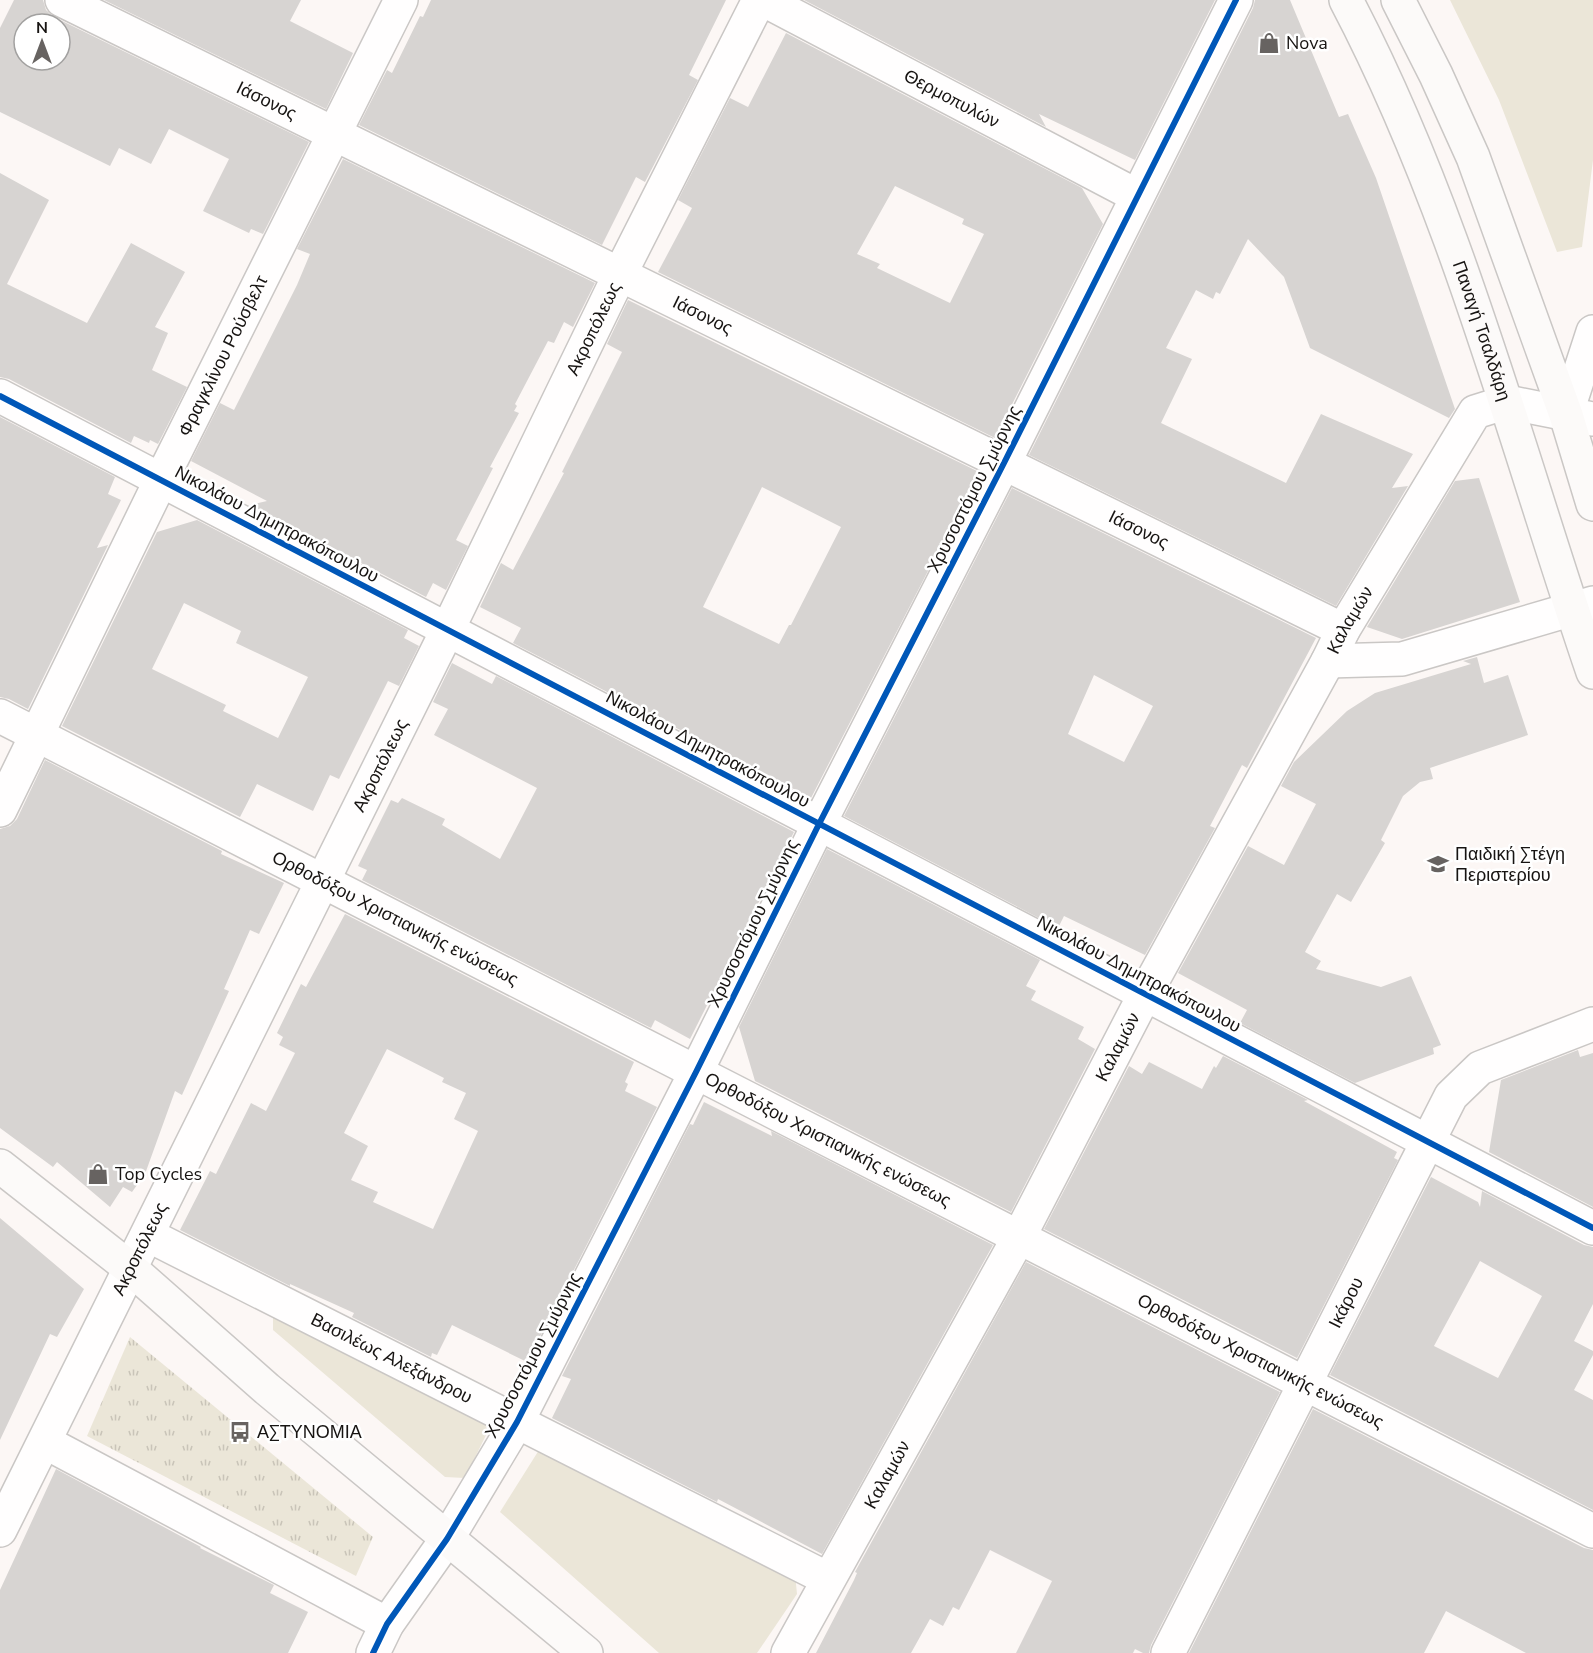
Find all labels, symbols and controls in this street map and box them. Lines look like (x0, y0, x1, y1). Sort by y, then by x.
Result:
north arrow (12, 12, 72, 72)
text: N (36, 17, 48, 39)
shop icon: Nova (1257, 31, 1281, 55)
place label: Nova (1286, 31, 1328, 55)
street label: Θερμοπυλών (900, 64, 1004, 134)
street label: Ιάσονος (232, 76, 301, 126)
street label: Παναγή Τσαλδάρη (1447, 257, 1517, 404)
street label: Φραγκλίνου Ρούσβελτ (173, 271, 273, 440)
street label: Ακροπόλεως (561, 278, 627, 379)
street label: Ιάσονος (669, 290, 737, 340)
street label: Χρυσοστόμου Σμύρνης (921, 401, 1027, 577)
street label: Νικολάου Δημητρακόπουλου (171, 460, 383, 588)
street label: Ιάσονος (1105, 505, 1173, 555)
street label: Καλαμών (1321, 582, 1379, 658)
street label: Νικολάου Δημητρακόπουλου (602, 685, 814, 813)
street label: Ακροπόλεως (347, 714, 414, 816)
street label: Χρυσοστόμου Σμύρνης (702, 834, 804, 1011)
place label: Παιδική Στέγη Περιστερίου (1455, 842, 1565, 887)
street label: Ορθοδόξου Χριστιανικής ενώσεως (268, 845, 523, 991)
school or university icon: Παιδική Στέγη Περιστερίου (1426, 852, 1450, 876)
street label: Νικολάου Δημητρακόπουλου (1033, 910, 1245, 1038)
street label: Καλαμών (1090, 1008, 1145, 1085)
street label: Ορθοδόξου Χριστιανικής ενώσεως (701, 1067, 955, 1213)
shop icon: Top Cycles (86, 1162, 110, 1186)
place label: Top Cycles (115, 1162, 202, 1186)
street label: Ακροπόλεως (107, 1198, 173, 1300)
street label: Χρυσοστόμου Σμύρνης (479, 1268, 587, 1442)
street label: Ικάρου (1323, 1273, 1369, 1332)
street label: Ορθοδόξου Χριστιανικής ενώσεως (1133, 1288, 1388, 1434)
street label: Βασιλέως Αλεξάνδρου (307, 1307, 476, 1409)
bus stop icon: ΑΣΤΥΝΟΜΙΑ (228, 1420, 252, 1444)
place label: ΑΣΤΥΝΟΜΙΑ (257, 1420, 362, 1444)
street label: Καλαμών (858, 1436, 916, 1513)

